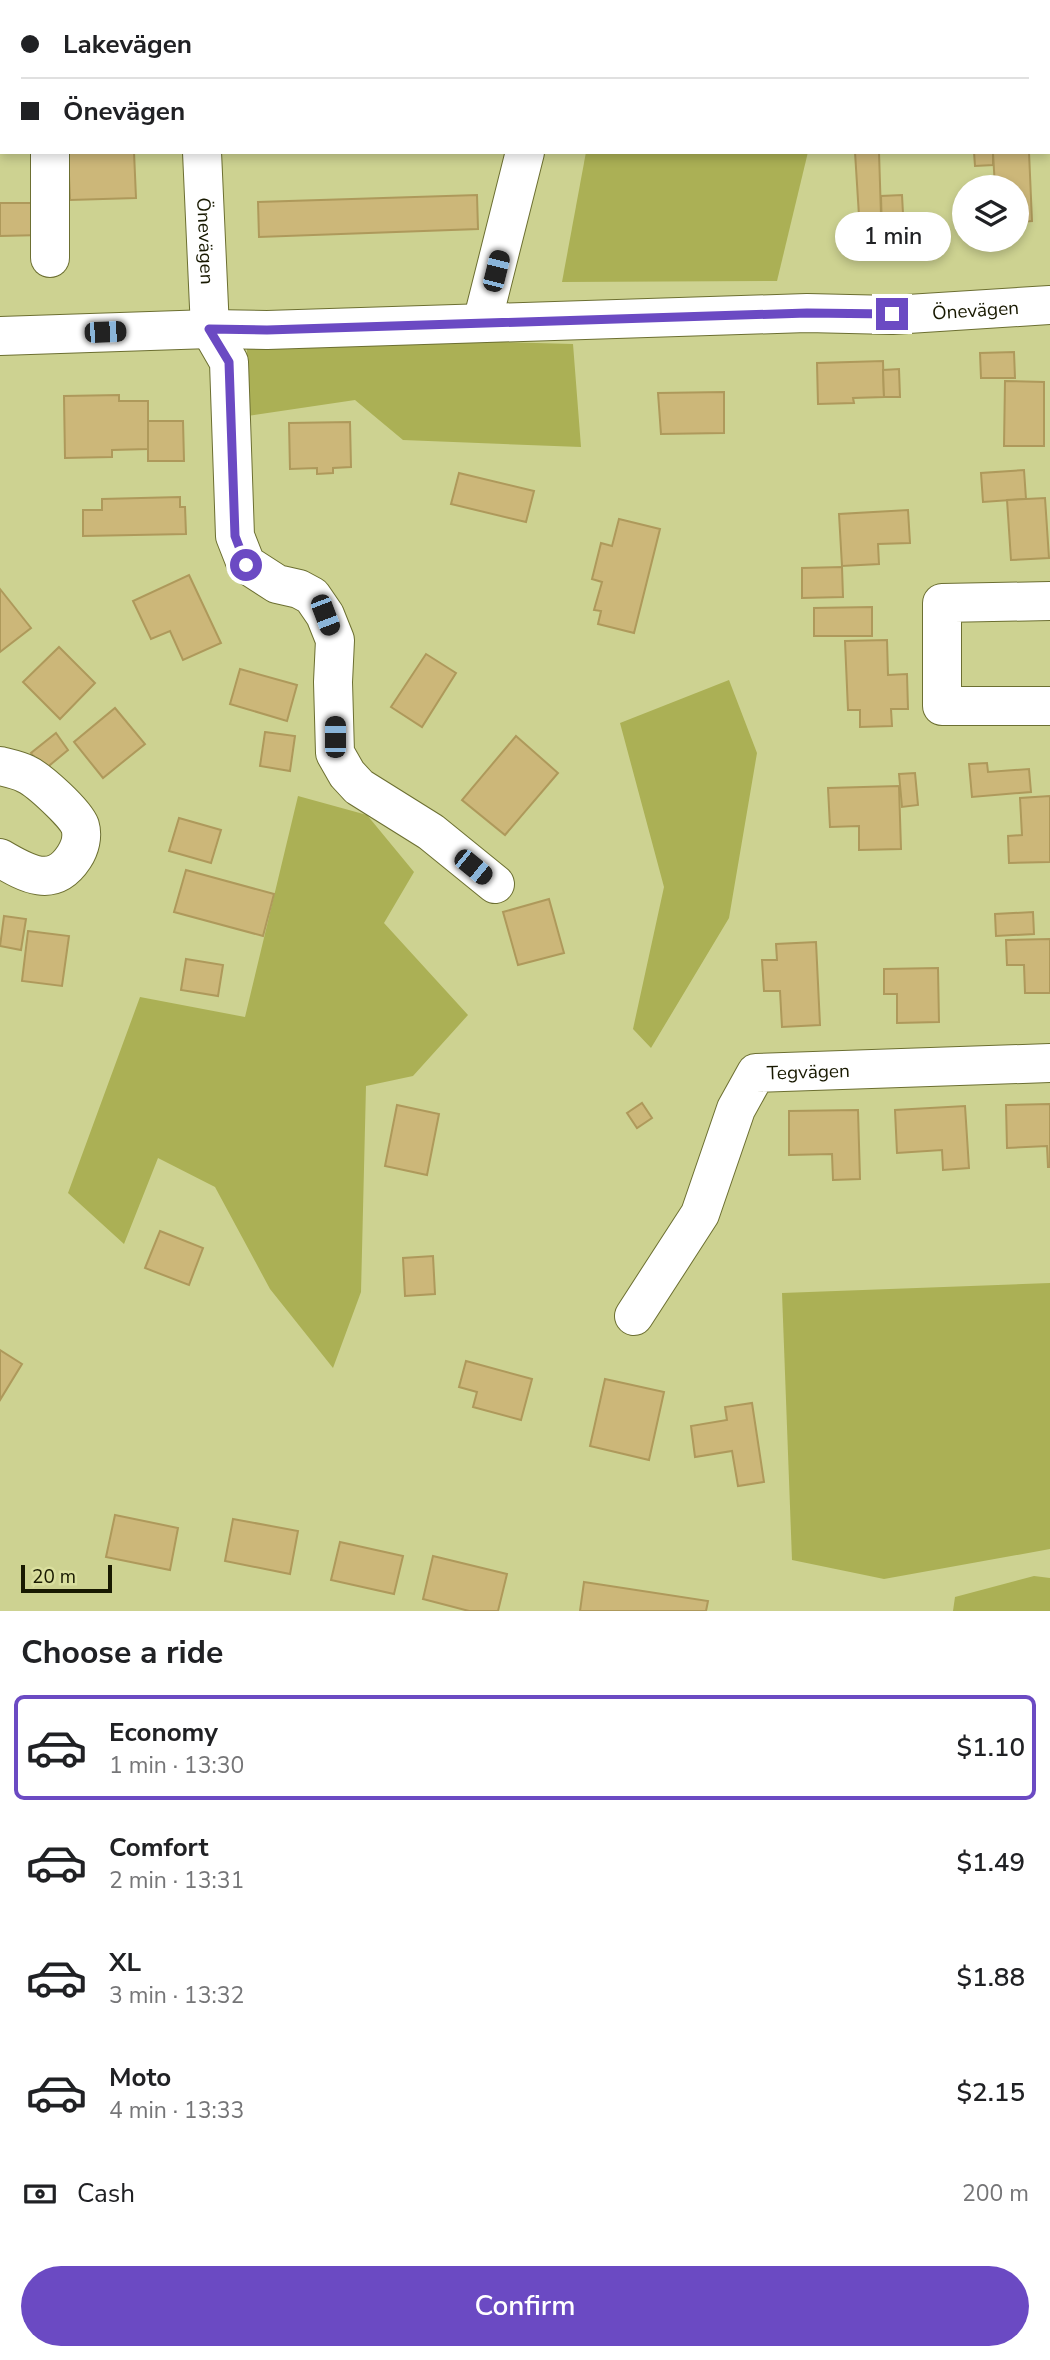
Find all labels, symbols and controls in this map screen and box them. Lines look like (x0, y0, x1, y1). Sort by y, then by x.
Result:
text: Lakevägen (63, 27, 192, 62)
text: Önevägen (63, 94, 185, 129)
map controls (952, 175, 1029, 252)
button: layers (952, 175, 1029, 252)
street label: Önevägen (190, 197, 220, 285)
callout: 1 min (834, 212, 950, 262)
text: 1 min (864, 221, 922, 252)
car (481, 248, 512, 294)
street label: Önevägen (931, 295, 1020, 326)
route end (876, 298, 908, 330)
car (84, 321, 127, 343)
route start (230, 549, 262, 581)
car (308, 592, 343, 638)
car (325, 716, 346, 758)
car (451, 846, 496, 888)
street label: Tegvägen (766, 1058, 850, 1087)
scale bar (21, 1562, 112, 1594)
text: 20 m (32, 1564, 76, 1590)
text: Choose a ride (21, 1631, 223, 1674)
text: Economy (109, 1715, 218, 1750)
icon: car (25, 1716, 88, 1779)
text: $1.10 (956, 1730, 1025, 1765)
text: 1 min · 13:30 (109, 1750, 244, 1781)
text: Comfort (109, 1830, 209, 1865)
icon: car (25, 1831, 88, 1894)
text: $1.49 (956, 1845, 1025, 1880)
text: 2 min · 13:31 (109, 1865, 244, 1896)
text: XL (109, 1945, 141, 1980)
icon: car (25, 1946, 88, 2009)
text: $1.88 (956, 1960, 1025, 1995)
text: 3 min · 13:32 (109, 1980, 244, 2011)
text: Moto (109, 2060, 171, 2095)
icon: car (25, 2061, 88, 2124)
text: $2.15 (956, 2075, 1025, 2110)
text: 4 min · 13:33 (109, 2095, 244, 2126)
icon: cash (21, 2175, 59, 2213)
text: Cash (77, 2176, 135, 2211)
text: 200 m (962, 2178, 1029, 2209)
button: Confirm (21, 2266, 1029, 2346)

